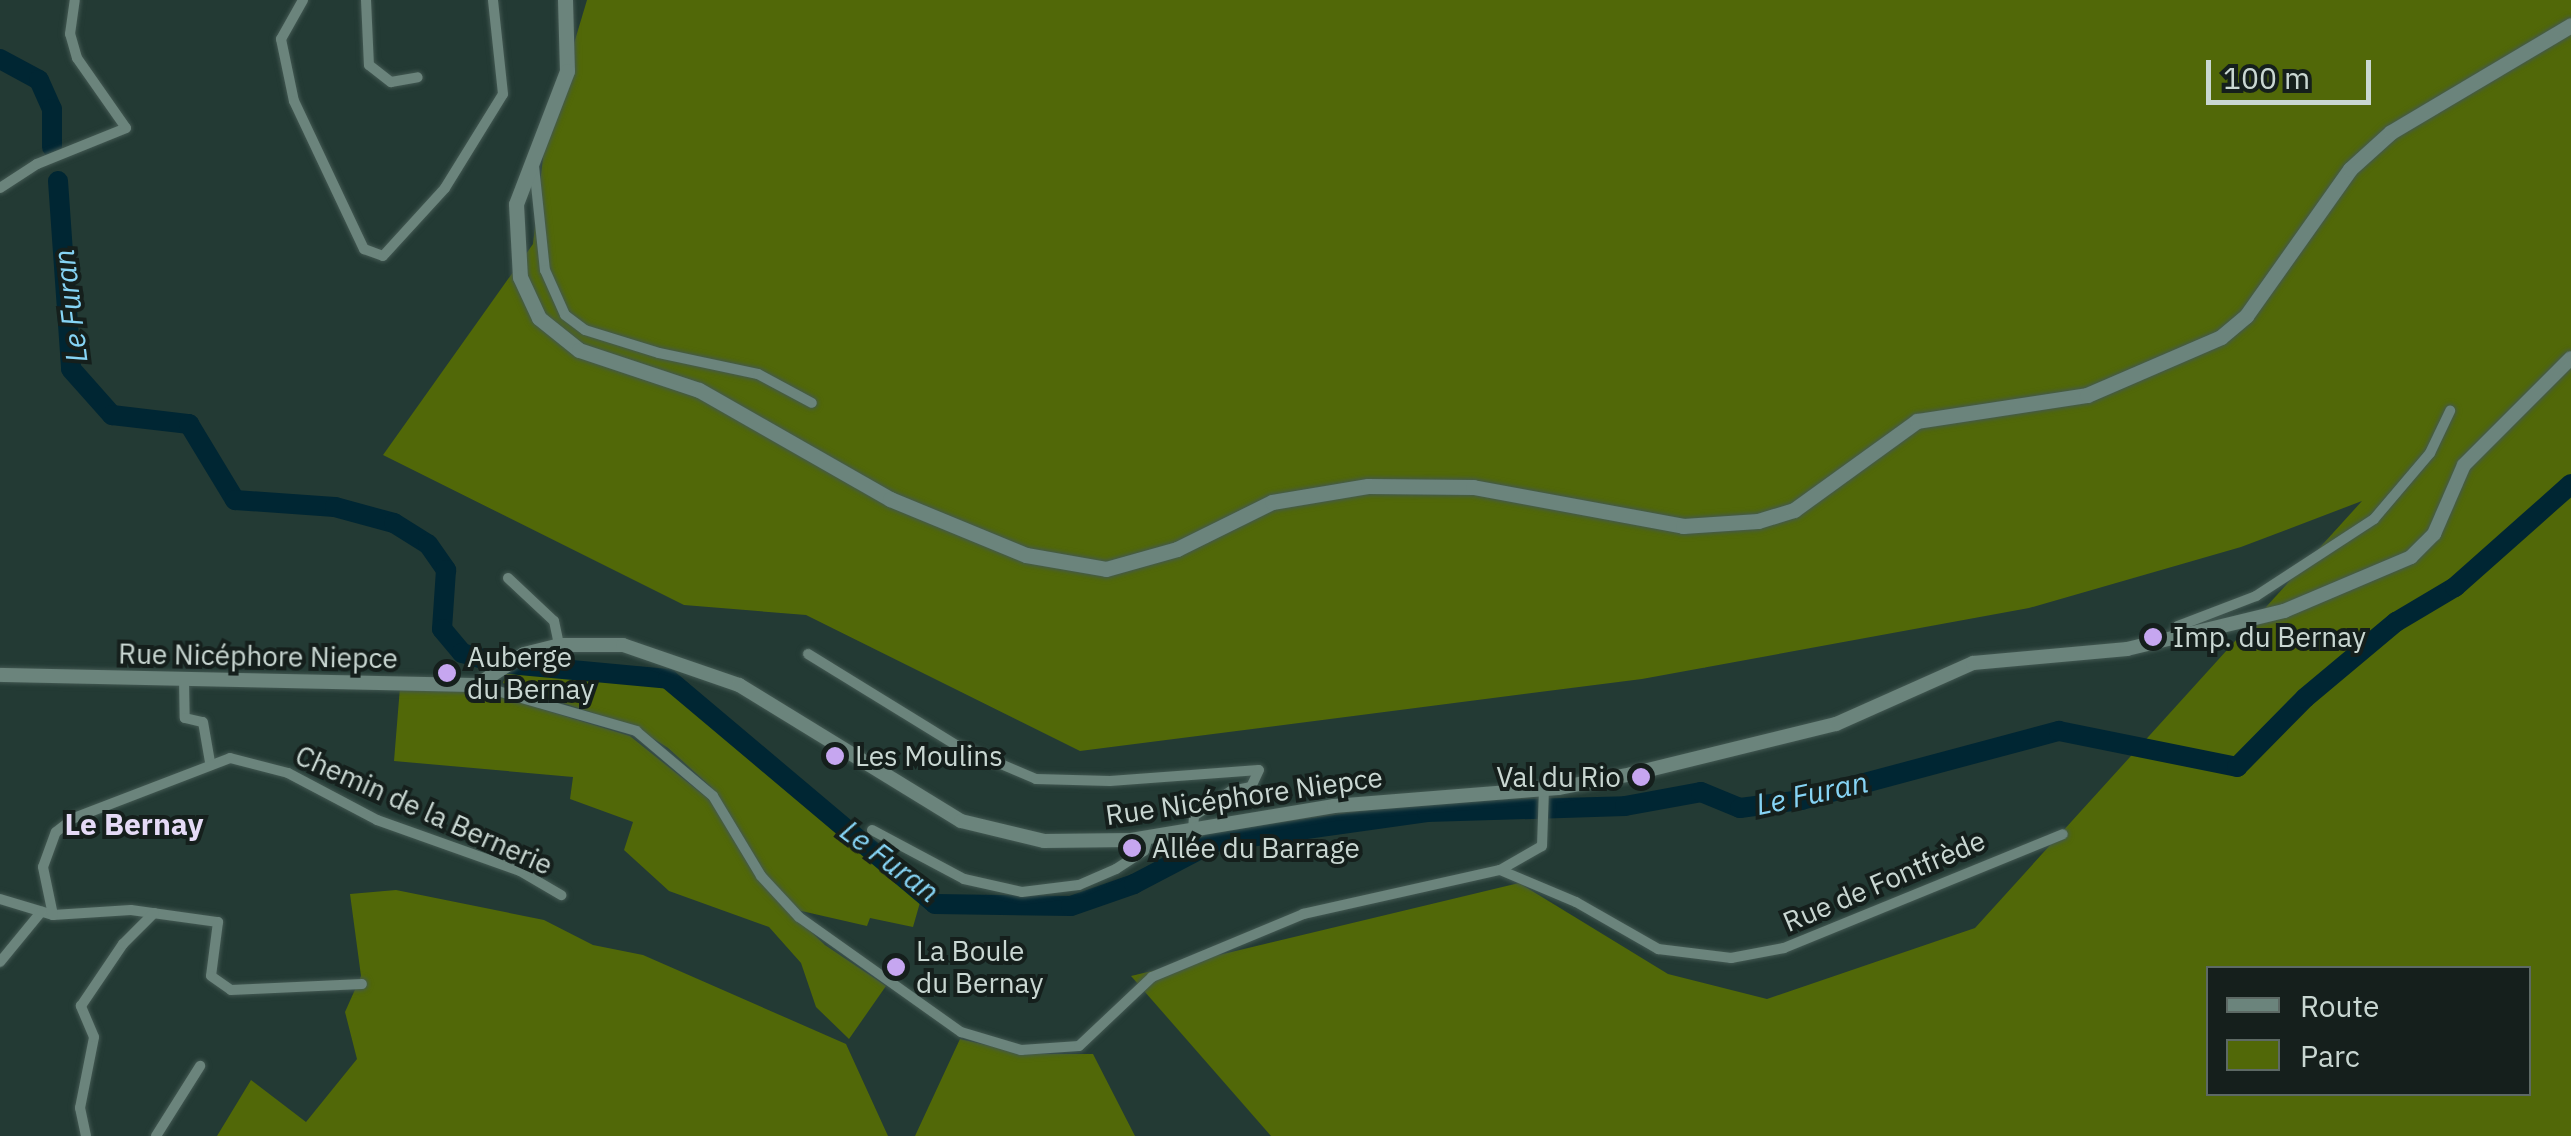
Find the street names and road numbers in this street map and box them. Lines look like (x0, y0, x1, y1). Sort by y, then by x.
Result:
street label: Rue Nicéphore Niepce (118, 637, 398, 675)
street label: Chemin de la Bernerie (290, 738, 558, 882)
street label: Rue Nicéphore Niepce (1103, 760, 1385, 832)
street label: Rue de Fontfrède (1778, 823, 1990, 939)

